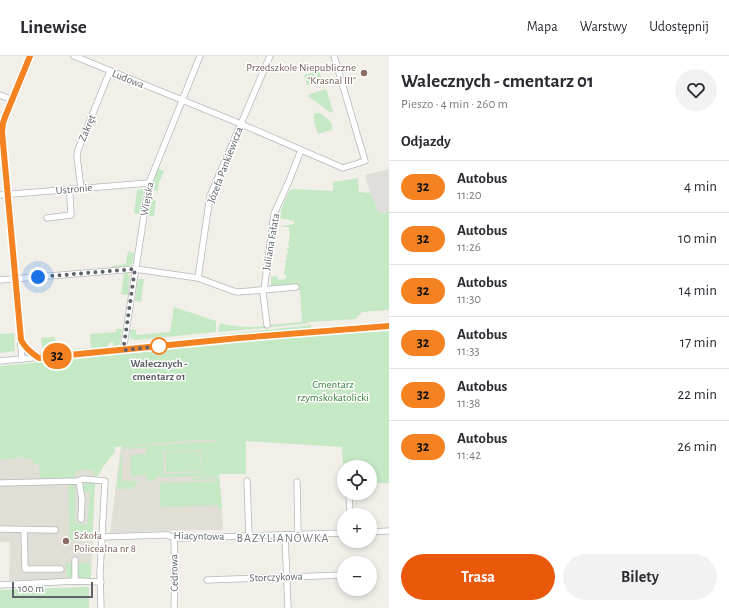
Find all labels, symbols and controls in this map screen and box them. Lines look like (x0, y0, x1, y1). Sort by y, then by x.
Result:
text: Linewise (20, 18, 87, 37)
text: Mapa (527, 20, 558, 34)
text: Warstwy (580, 20, 627, 34)
text: Udostępnij (649, 20, 709, 34)
place label: Przedszkole Niepubliczne "Krasnal III" (246, 62, 356, 86)
street label: Ludowa (110, 68, 146, 90)
marker: Przedszkole Niepubliczne "Krasnal III" (359, 68, 369, 78)
button: heart (675, 69, 717, 111)
text: Walecznych - cmentarz 01 (401, 72, 594, 91)
text: Pieszo · 4 min · 260 m (401, 98, 508, 111)
street label: Zakręt (76, 113, 98, 143)
street label: Józefa Pankiewicza (205, 125, 245, 205)
text: Odjazdy (401, 134, 451, 149)
text: Autobus (457, 171, 507, 186)
text: 4 min (684, 179, 717, 194)
text: 32 (417, 180, 429, 194)
street label: Wiejska (138, 181, 156, 217)
street label: Ustronie (55, 182, 93, 196)
text: 11:20 (457, 189, 482, 202)
street label: Juliana Fałata (261, 213, 281, 271)
text: Autobus (457, 223, 507, 238)
text: 10 min (678, 231, 717, 246)
text: 32 (417, 232, 429, 246)
text: 11:26 (457, 241, 481, 254)
your location (28, 267, 48, 287)
text: Autobus (457, 275, 507, 290)
text: 14 min (679, 283, 717, 298)
text: 32 (417, 284, 429, 298)
text: 11:30 (457, 293, 481, 306)
text: Autobus (457, 327, 507, 342)
text: 17 min (680, 335, 717, 350)
text: 32 (417, 336, 429, 350)
marker: Walecznych - cmentarz 01 (150, 337, 168, 355)
line badge: 32 (39, 343, 75, 369)
text: 11:33 (457, 345, 480, 358)
text: 32 (51, 349, 63, 363)
place label: Walecznych - cmentarz 01 (130, 358, 188, 382)
park label: Cmentarz rzymskokatolicki (297, 379, 369, 403)
text: Autobus (457, 379, 507, 394)
text: 22 min (678, 387, 717, 402)
text: 32 (417, 388, 429, 402)
text: 11:38 (457, 397, 480, 410)
text: Autobus (457, 431, 507, 446)
text: 26 min (677, 439, 717, 454)
text: 32 (417, 440, 429, 454)
text: 11:42 (457, 449, 481, 462)
map controls (337, 460, 377, 596)
button: locate (337, 460, 377, 500)
button: + (337, 508, 377, 548)
place label: Szkoła Policealna nr 8 (74, 530, 136, 554)
street label: Hiacyntowa (174, 530, 224, 542)
district label: BAZYLIANÓWKA (237, 531, 329, 544)
marker: Szkoła Policealna nr 8 (61, 536, 71, 546)
street label: Cedrowa (168, 554, 180, 592)
button: Trasa (401, 554, 555, 600)
button: Bilety (563, 554, 717, 600)
button: − (337, 556, 377, 596)
street label: Storczykowa (249, 571, 303, 583)
scale bar (12, 580, 93, 599)
text: 100 m (18, 583, 44, 594)

